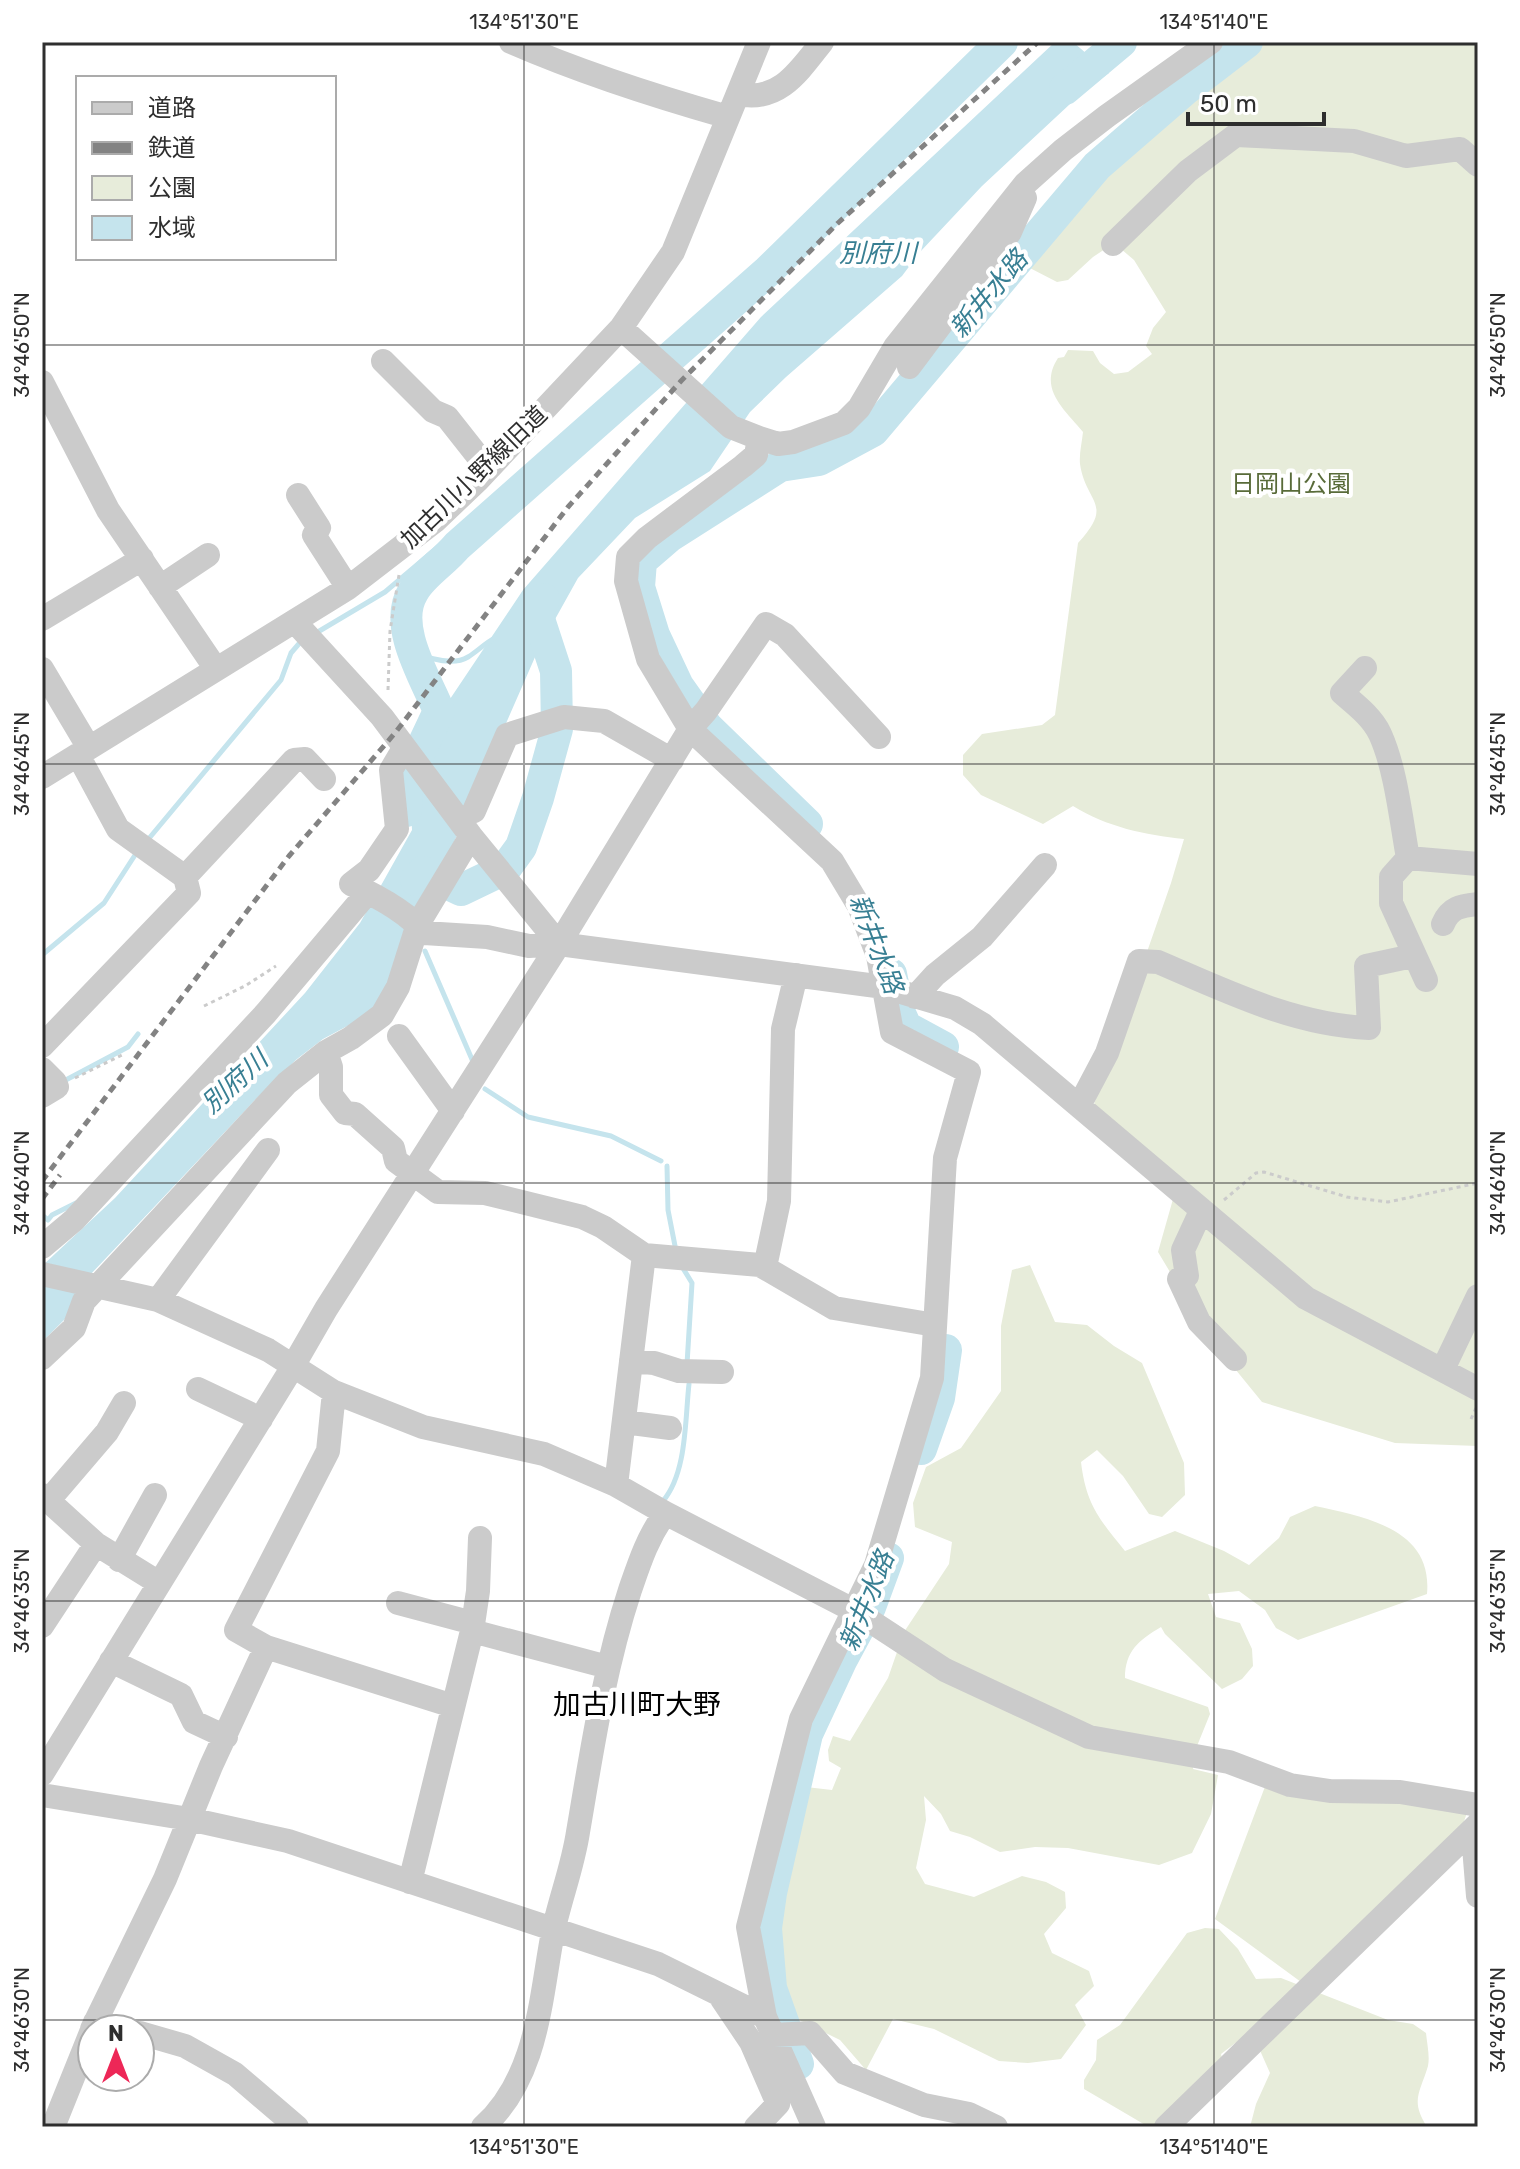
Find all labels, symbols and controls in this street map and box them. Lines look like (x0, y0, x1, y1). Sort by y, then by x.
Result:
text: 134°51'30"E (469, 10, 579, 34)
text: 134°51'40"E (1160, 10, 1268, 34)
legend (76, 76, 336, 260)
scale bar (1188, 76, 1324, 126)
text: 50 m (1200, 90, 1257, 118)
text: 道路 (148, 94, 196, 122)
text: 鉄道 (148, 134, 196, 162)
text: 公園 (148, 174, 196, 202)
text: 水域 (148, 214, 196, 242)
water label: 別府川 (839, 238, 920, 269)
water label: 新井水路 (944, 243, 1036, 344)
text: 34°46'50"N (10, 292, 34, 398)
text: 34°46'50"N (1486, 292, 1510, 398)
street label: 加古川小野線旧道 (395, 400, 553, 554)
park label: 日岡山公園 (1231, 470, 1351, 498)
text: 34°46'45"N (10, 712, 34, 816)
text: 34°46'45"N (1486, 712, 1510, 816)
water label: 新井水路 (843, 890, 910, 1000)
water label: 別府川 (196, 1042, 277, 1120)
text: 34°46'40"N (10, 1131, 34, 1235)
text: 34°46'40"N (1486, 1131, 1510, 1235)
water label: 新井水路 (833, 1545, 902, 1655)
text: 34°46'35"N (10, 1549, 34, 1653)
text: 34°46'35"N (1486, 1549, 1510, 1653)
district label: 加古川町大野 (553, 1688, 721, 1721)
text: 34°46'30"N (10, 1967, 34, 2073)
text: 34°46'30"N (1486, 1967, 1510, 2073)
north arrow (76, 2013, 156, 2093)
text: N (108, 2020, 124, 2047)
text: 134°51'30"E (469, 2135, 579, 2159)
text: 134°51'40"E (1160, 2135, 1268, 2159)

